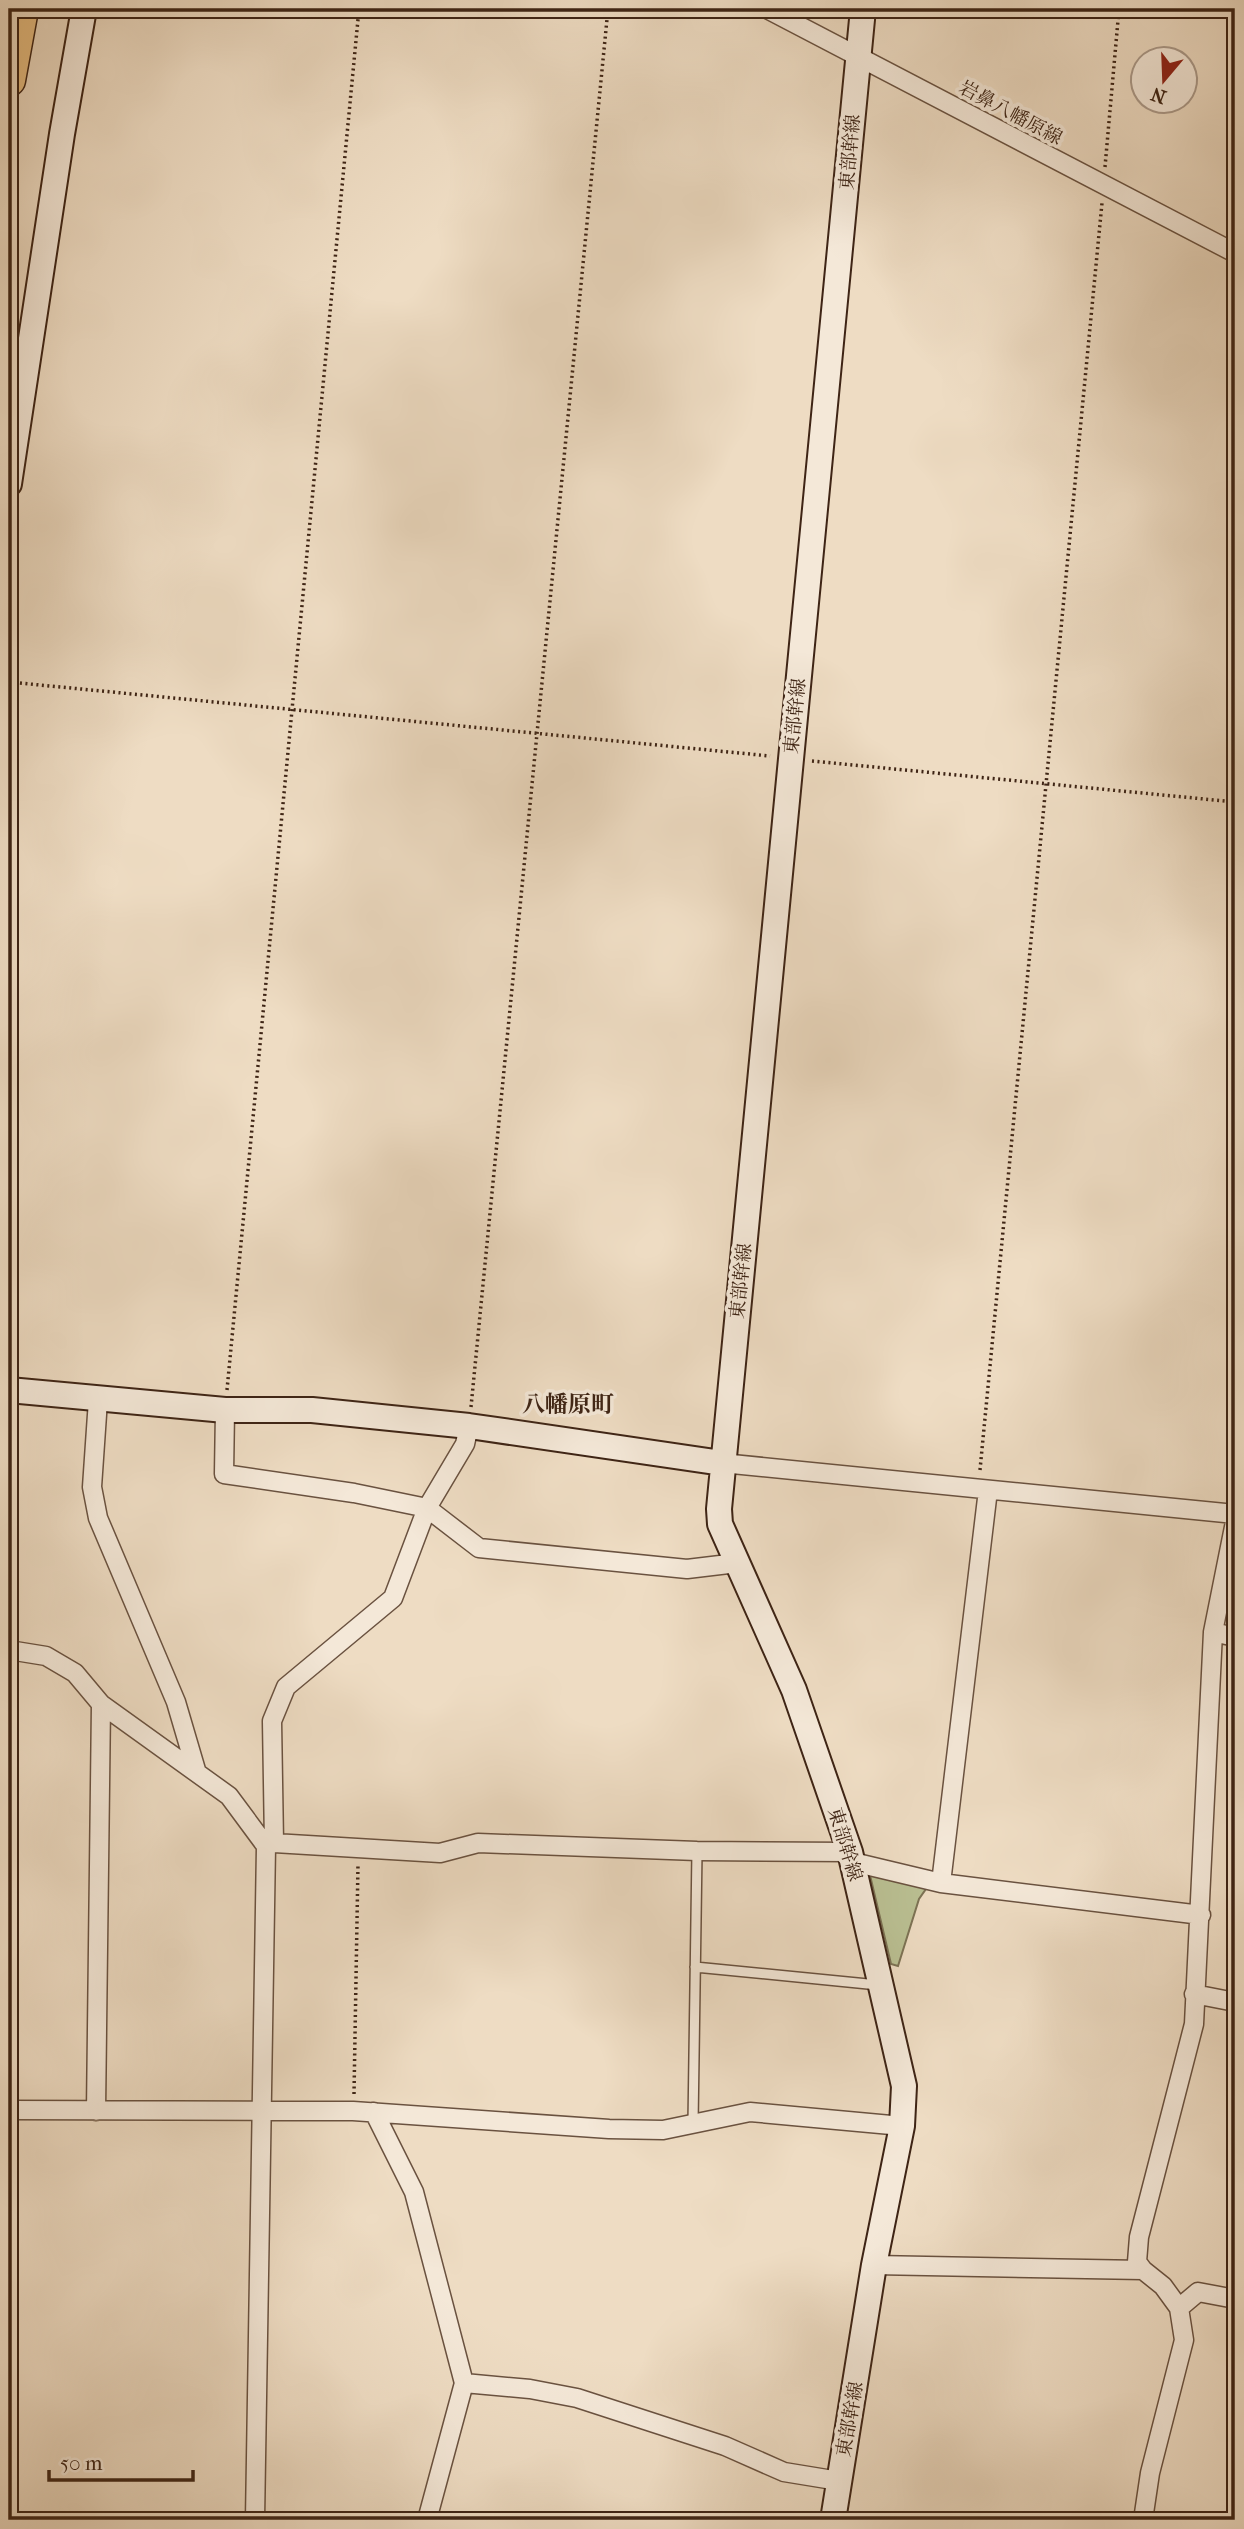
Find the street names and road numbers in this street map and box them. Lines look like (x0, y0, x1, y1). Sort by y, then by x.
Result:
street label: 岩鼻八幡原線 (955, 76, 1066, 149)
street label: 東部幹線 (836, 113, 864, 191)
street label: 東部幹線 (780, 677, 810, 755)
street label: 東部幹線 (726, 1242, 756, 1320)
street label: 東部幹線 (823, 1805, 867, 1884)
street label: 東部幹線 (833, 2380, 867, 2459)

